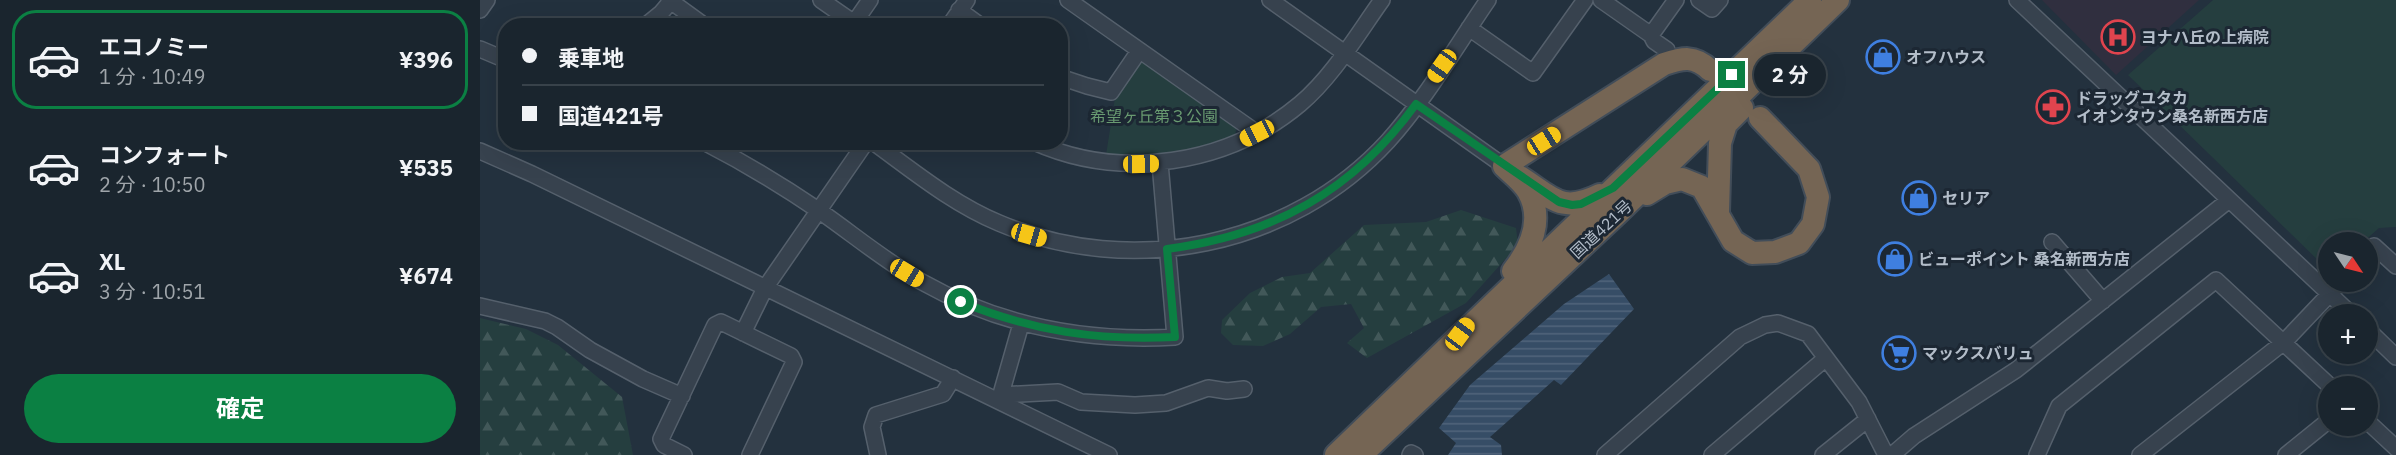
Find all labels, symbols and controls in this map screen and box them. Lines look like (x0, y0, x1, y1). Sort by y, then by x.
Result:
hospital icon: ヨナハ丘の上病院 (2100, 19, 2136, 55)
place label: ヨナハ丘の上病院 (2141, 27, 2269, 47)
text: エコノミー (99, 32, 209, 61)
icon: car (27, 33, 81, 87)
shop icon: オフハウス (1865, 39, 1901, 75)
text: 乗車地 (558, 43, 624, 72)
text: ¥396 (399, 45, 453, 74)
car (1424, 46, 1460, 86)
place label: オフハウス (1906, 47, 1986, 67)
callout: 2 分 (1753, 54, 1825, 96)
route end (1718, 61, 1745, 88)
text: 2 分 (1772, 61, 1808, 88)
text: 1 分 · 10:49 (99, 63, 206, 90)
place label: ドラッグユタカ イオンタウン桑名新西方店 (2076, 88, 2268, 126)
pharmacy icon: ドラッグユタカ イオンタウン桑名新西方店 (2035, 89, 2071, 125)
text: 国道421号 (558, 101, 664, 130)
park label: 希望ヶ丘第３公園 (1090, 106, 1218, 126)
car (1237, 117, 1277, 149)
car (1524, 124, 1564, 158)
text: コンフォート (99, 140, 230, 169)
icon: car (27, 141, 81, 195)
text: ¥535 (399, 153, 453, 182)
car (1123, 155, 1159, 173)
text: 2 分 · 10:50 (99, 171, 206, 198)
shop icon: セリア (1901, 180, 1937, 216)
place label: セリア (1942, 188, 1990, 208)
street label: 国道421号 (1566, 195, 1636, 263)
car (1009, 221, 1049, 249)
north arrow (2318, 232, 2378, 292)
map controls (2318, 232, 2378, 436)
shop icon: ビューポイント 桑名新西方店 (1877, 241, 1913, 277)
text: XL (99, 247, 125, 276)
icon: car (27, 249, 81, 303)
place label: ビューポイント 桑名新西方店 (1918, 249, 2130, 269)
car (887, 256, 927, 290)
text: ¥674 (399, 261, 453, 290)
text: 3 分 · 10:51 (99, 278, 206, 305)
route start (947, 288, 974, 315)
button: + (2318, 304, 2378, 364)
car (1442, 314, 1478, 354)
supermarket icon: マックスバリュ (1881, 335, 1917, 371)
place label: マックスバリュ (1922, 343, 2034, 363)
button: 確定 (24, 374, 456, 443)
button: − (2318, 376, 2378, 436)

